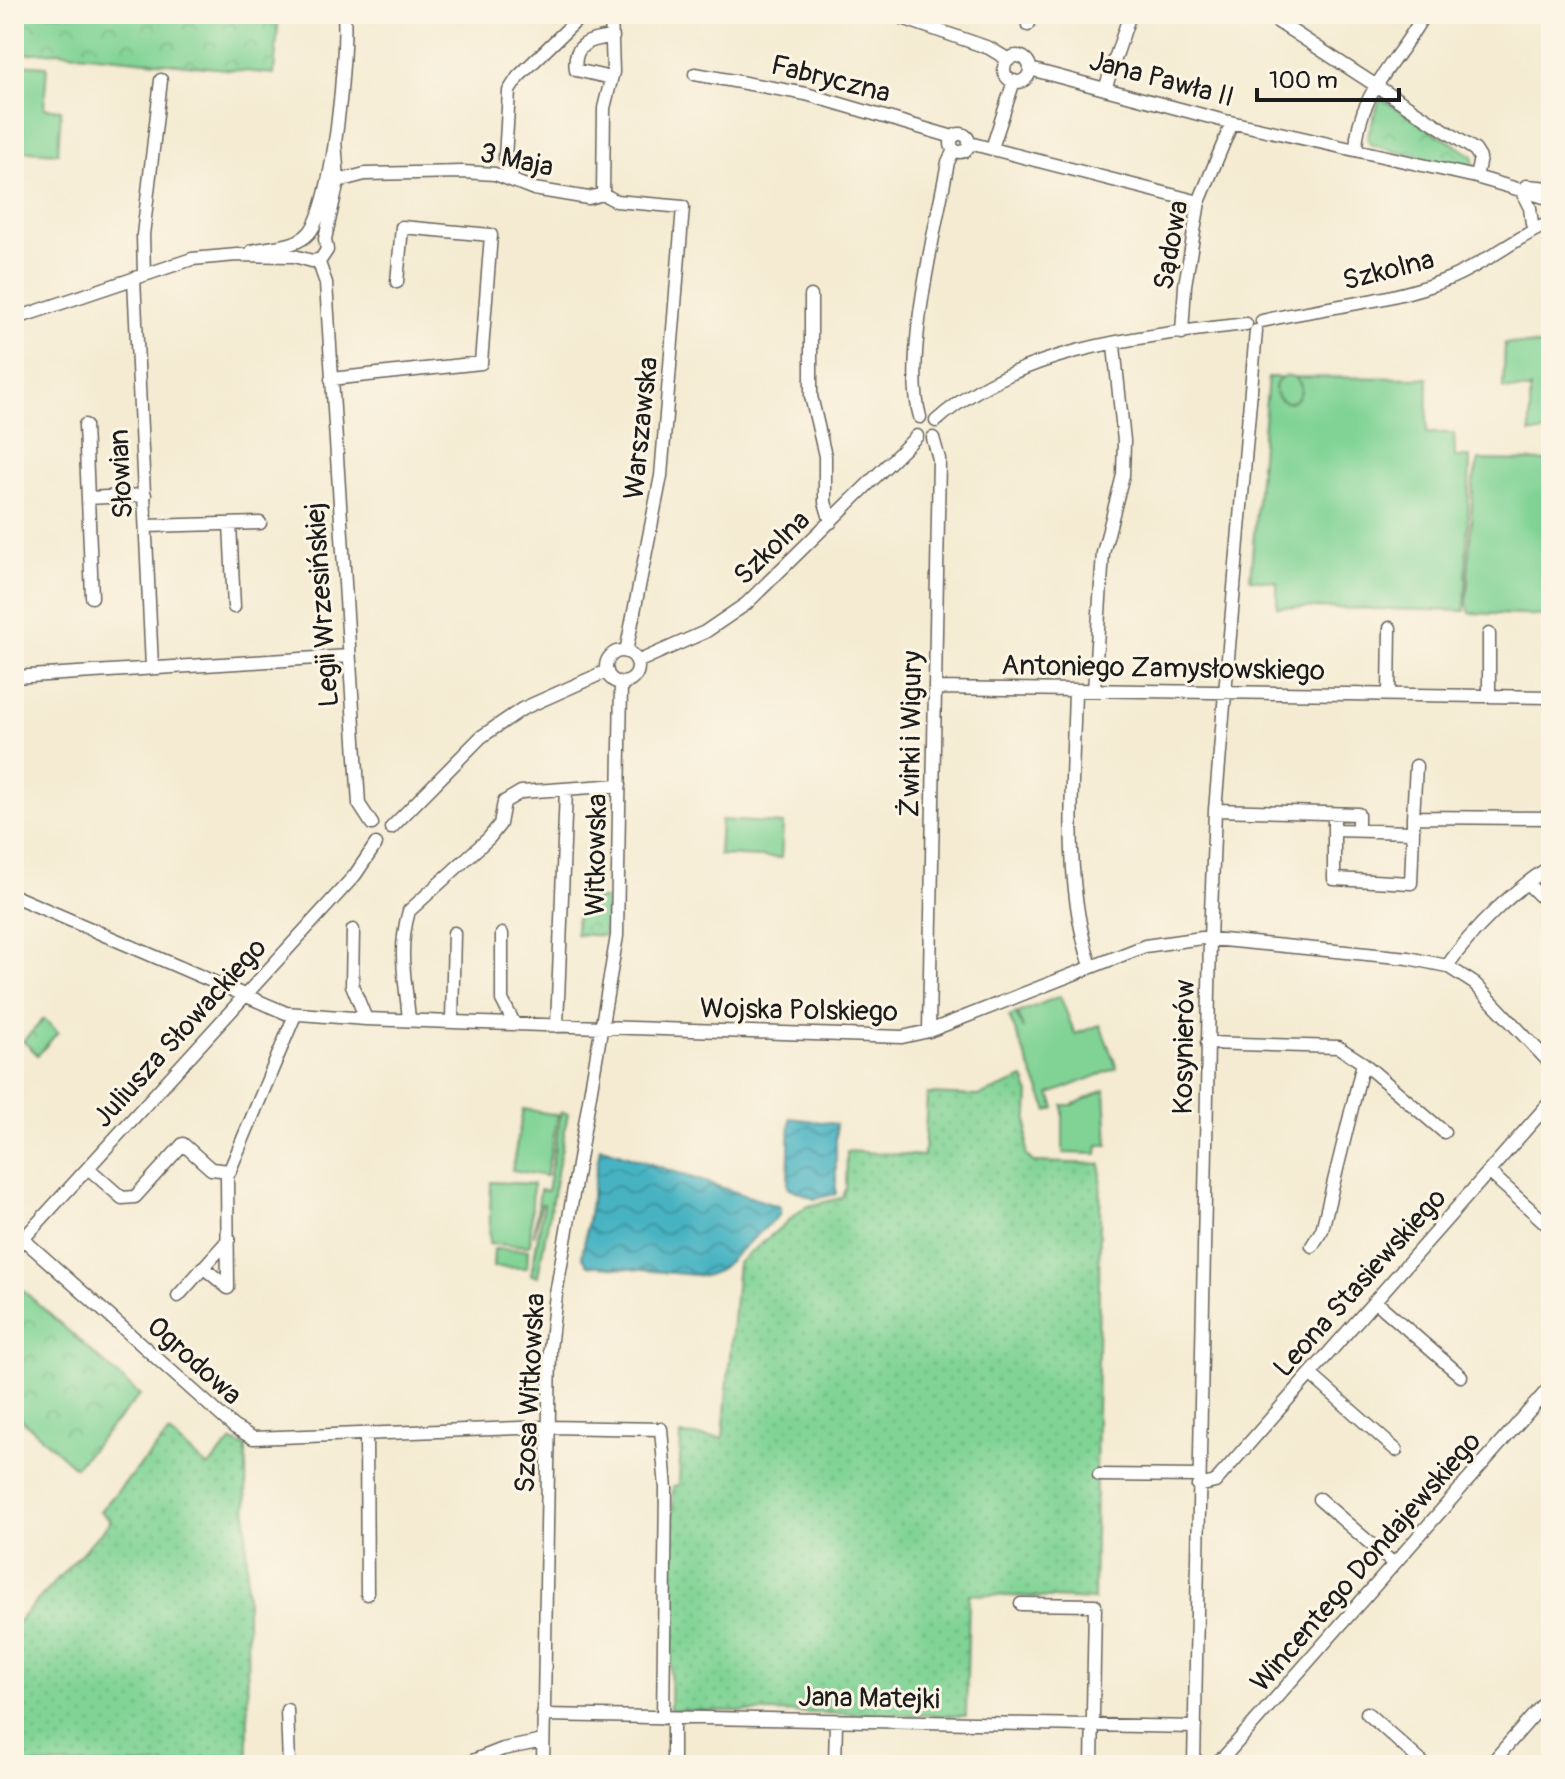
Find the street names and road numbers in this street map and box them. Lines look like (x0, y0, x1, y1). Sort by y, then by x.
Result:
street label: Jana Pawła II (1085, 43, 1238, 116)
street label: Fabryczna (767, 48, 894, 111)
street label: 3 Maja (477, 136, 557, 185)
street label: Sądowa (1146, 198, 1197, 293)
street label: Szkolna (1339, 242, 1438, 299)
street label: Warszawska (617, 355, 666, 501)
street label: Słowian (102, 428, 141, 520)
street label: Legii Wrzesińskiej (298, 501, 347, 708)
street label: Szkolna (726, 503, 818, 593)
street label: Antoniego Zamysłowskiego (1001, 648, 1325, 689)
street label: Żwirki i Wigury (893, 650, 930, 818)
street label: Witkowska (578, 793, 615, 917)
street label: Juliusza Słowackiego (86, 931, 274, 1135)
street label: Kosynierów (1166, 979, 1203, 1115)
street label: Wojska Polskiego (700, 991, 898, 1030)
street label: Leona Stasiewskiego (1266, 1181, 1454, 1385)
street label: Szosa Witkowska (508, 1292, 553, 1494)
street label: Ogrodowa (139, 1309, 249, 1413)
street label: Wincentego Dondajewskiego (1243, 1424, 1489, 1699)
street label: Jana Matejki (798, 1680, 940, 1717)

